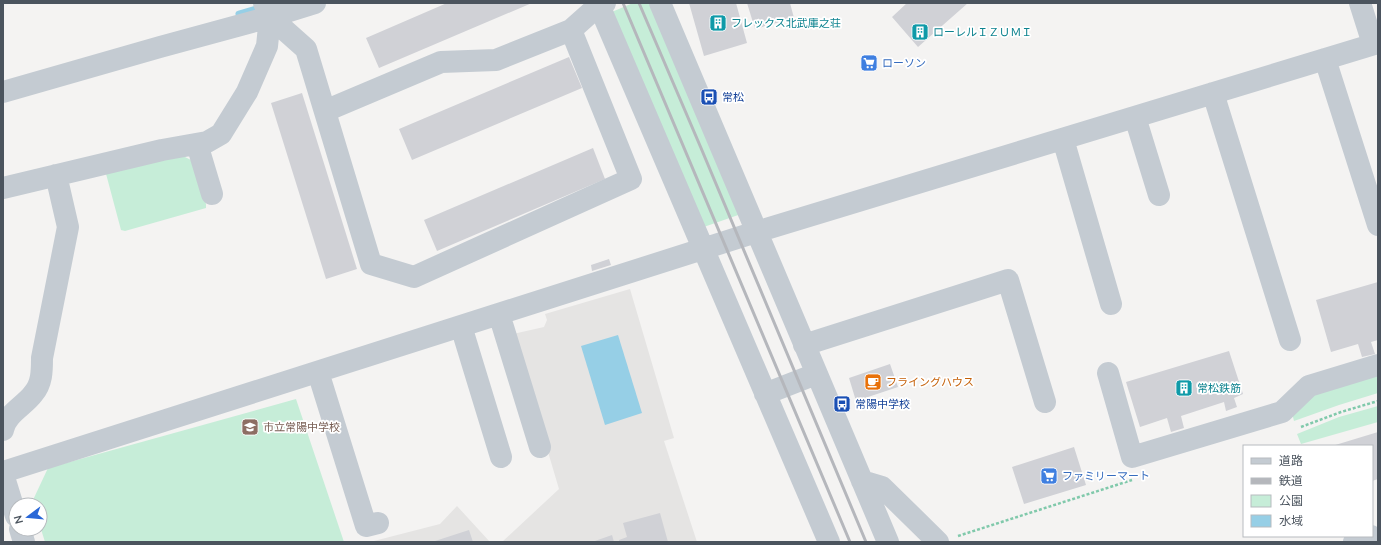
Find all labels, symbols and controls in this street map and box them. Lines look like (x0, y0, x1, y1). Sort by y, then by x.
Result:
building icon: フレックス北武庫之荘 (708, 13, 728, 33)
place label: フレックス北武庫之荘 (731, 16, 841, 31)
building icon: ローレルＩＺＵＭＩ (910, 22, 930, 42)
place label: ローレルＩＺＵＭＩ (933, 25, 1032, 40)
supermarket icon: ローソン (859, 53, 879, 73)
place label: ローソン (882, 56, 926, 71)
bus stop icon: 常松 (699, 87, 719, 107)
place label: 常松 (722, 90, 744, 105)
cafe icon: フライングハウス (863, 372, 883, 392)
place label: フライングハウス (886, 375, 974, 390)
building icon: 常松鉄筋 (1174, 378, 1194, 398)
place label: 常松鉄筋 (1197, 381, 1241, 396)
bus stop icon: 常陽中学校 (832, 394, 852, 414)
place label: 常陽中学校 (855, 397, 910, 412)
school or university icon: 市立常陽中学校 (240, 417, 260, 437)
place label: 市立常陽中学校 (263, 420, 340, 435)
legend (1243, 445, 1373, 537)
text: 道路 (1279, 453, 1303, 469)
supermarket icon: ファミリーマート (1039, 466, 1059, 486)
place label: ファミリーマート (1062, 469, 1150, 484)
text: 鉄道 (1279, 473, 1303, 489)
text: 公園 (1279, 493, 1303, 509)
north arrow (8, 497, 48, 537)
text: 水域 (1279, 513, 1303, 529)
text: N (11, 514, 27, 526)

